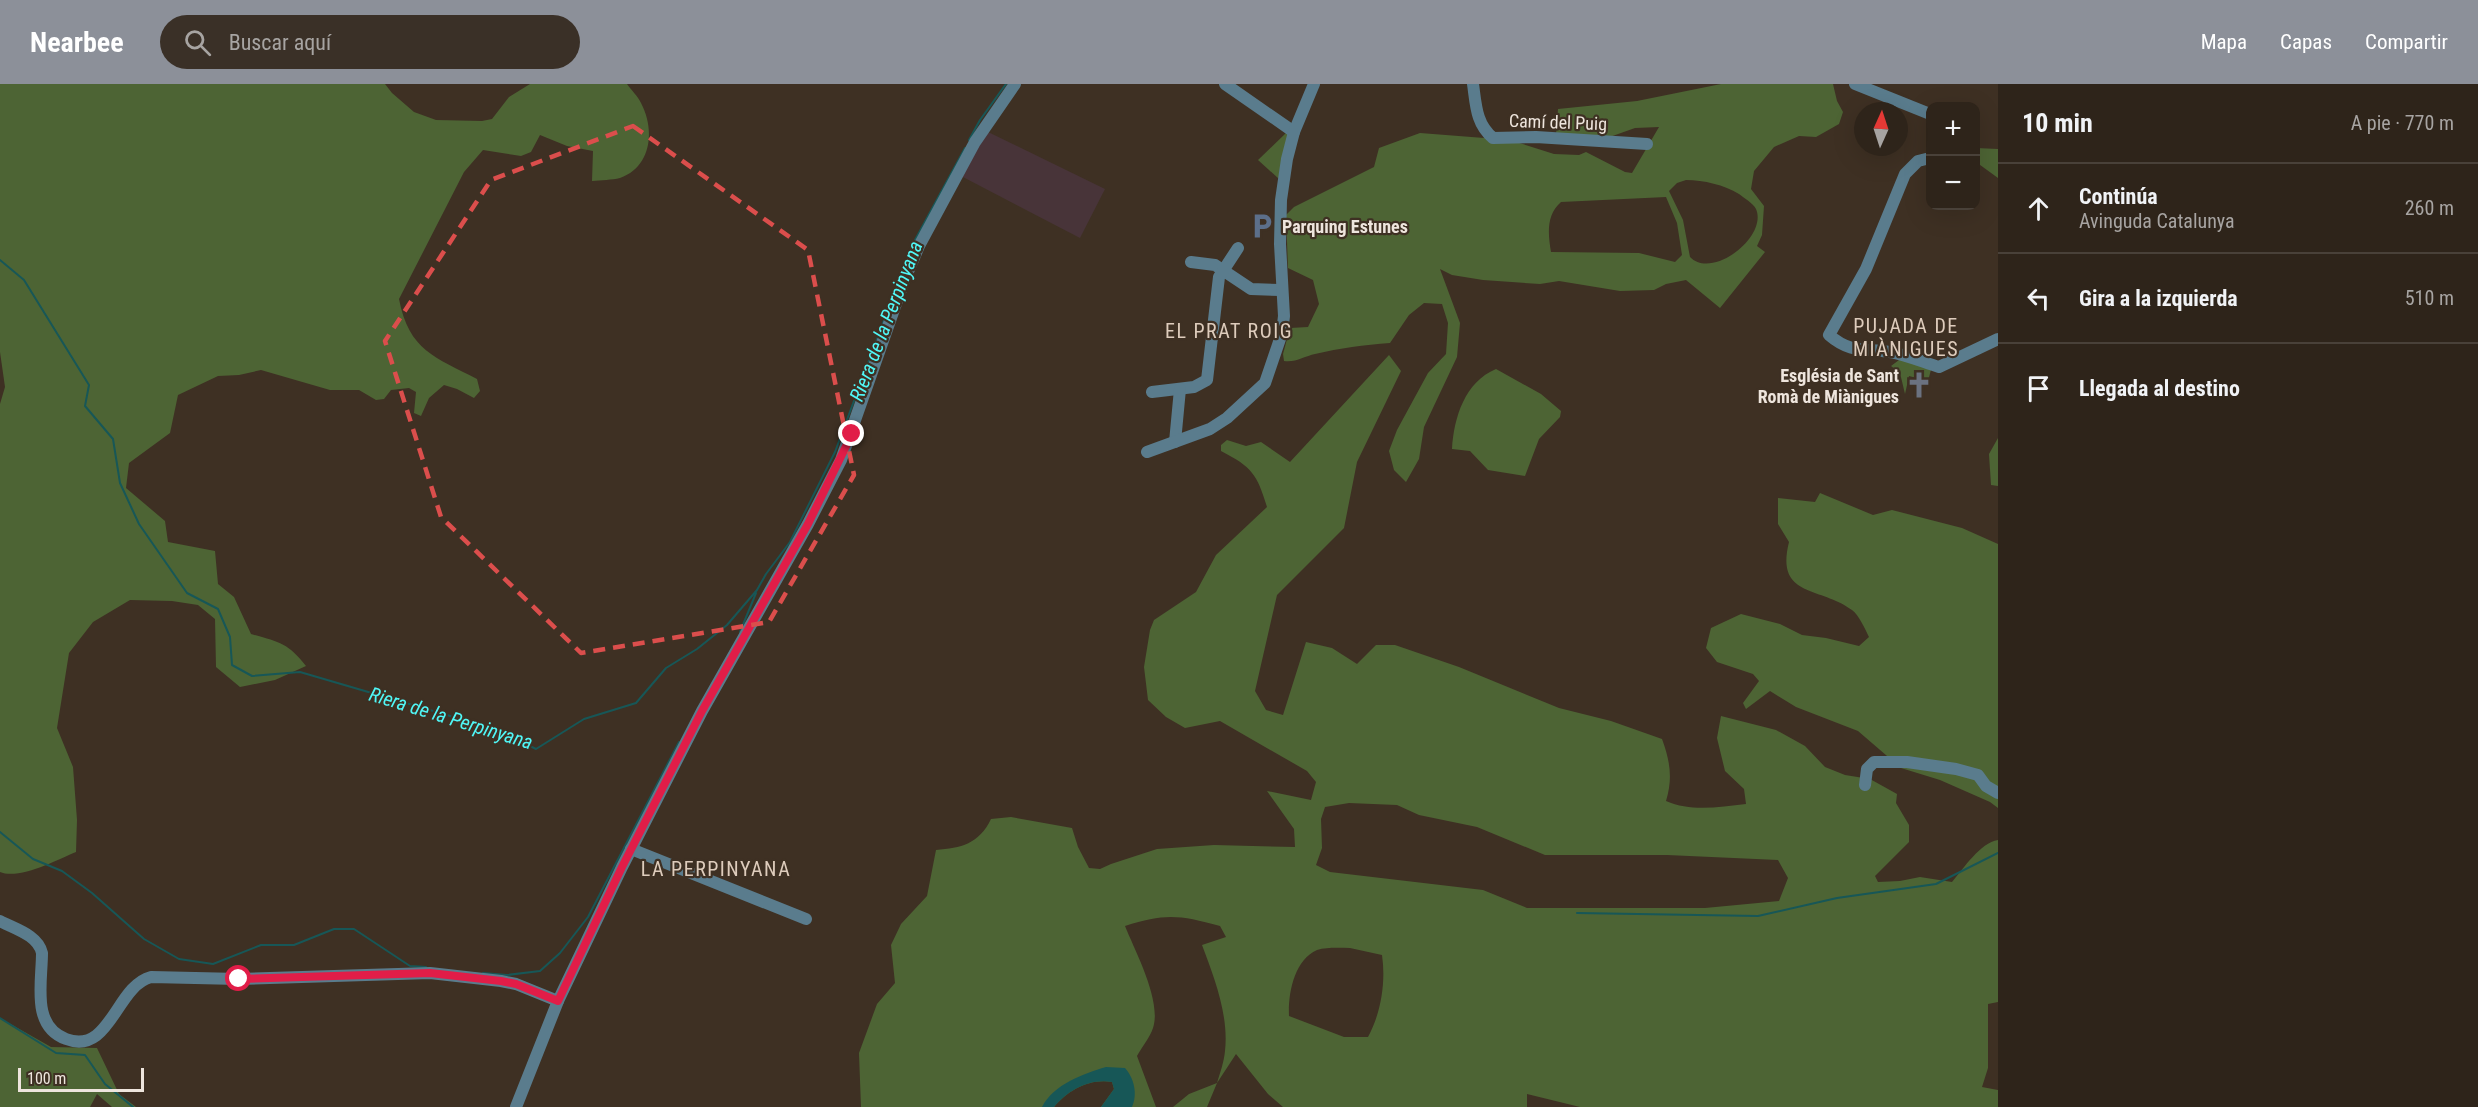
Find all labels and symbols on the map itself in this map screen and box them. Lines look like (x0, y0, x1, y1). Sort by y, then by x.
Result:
north arrow (1854, 102, 1908, 156)
street label: Camí del Puig (1509, 110, 1607, 134)
parking icon: Parquing Estunes (1247, 211, 1277, 241)
place label: Parquing Estunes (1282, 216, 1408, 237)
water label: Riera de la Perpinyana (844, 237, 928, 405)
district label: PUJADA DE MIÀNIGUES (1853, 314, 1959, 361)
district label: EL PRAT ROIG (1165, 319, 1293, 343)
place label: Església de Sant Romà de Miànigues (1758, 365, 1899, 407)
church icon: Església de Sant Romà de Miànigues (1904, 370, 1934, 400)
route end (838, 420, 864, 446)
water label: Riera de la Perpinyana (366, 682, 536, 754)
district label: LA PERPINYANA (641, 857, 791, 881)
route start (225, 965, 251, 991)
scale bar (18, 1065, 144, 1092)

